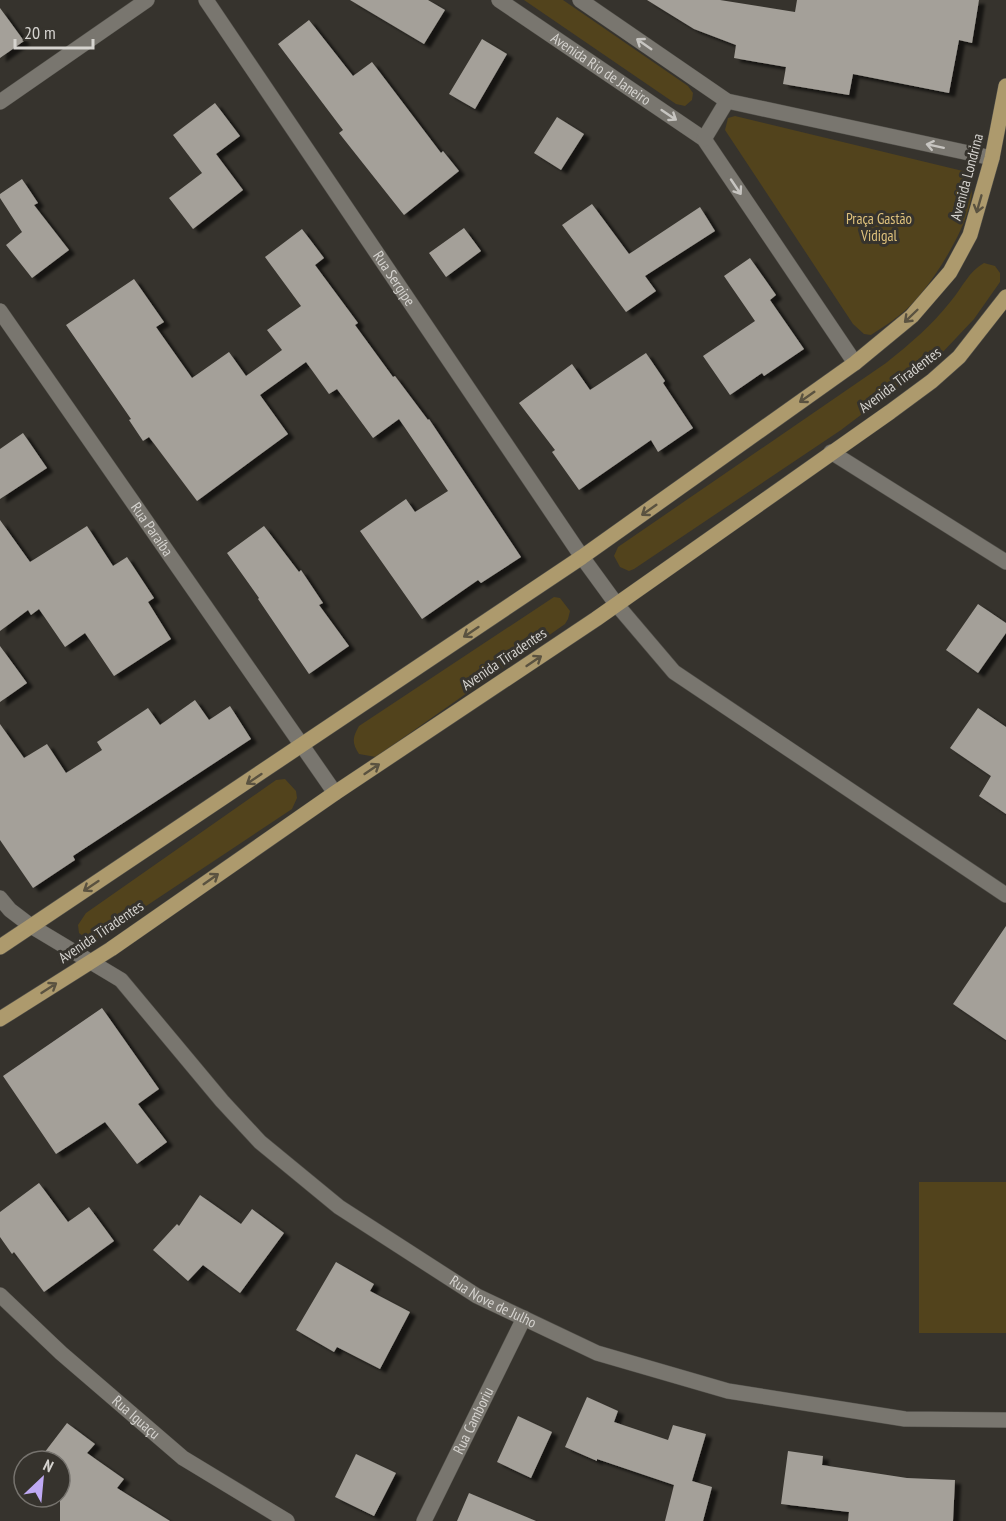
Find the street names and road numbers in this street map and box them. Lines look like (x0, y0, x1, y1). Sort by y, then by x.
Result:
street label: Avenida Rio de Janeiro (548, 28, 655, 109)
street label: Avenida Londrina (946, 131, 987, 222)
street label: Rua Sergipe (369, 247, 420, 309)
street label: Avenida Tiradentes (855, 342, 945, 417)
street label: Rua Paraíba (127, 499, 177, 560)
street label: Avenida Tiradentes (458, 623, 550, 694)
street label: Avenida Tiradentes (55, 896, 147, 967)
street label: Rua Nove de Julho (446, 1271, 540, 1332)
street label: Rua Camboriu (449, 1384, 498, 1457)
street label: Rua Iguaçu (108, 1391, 164, 1443)

